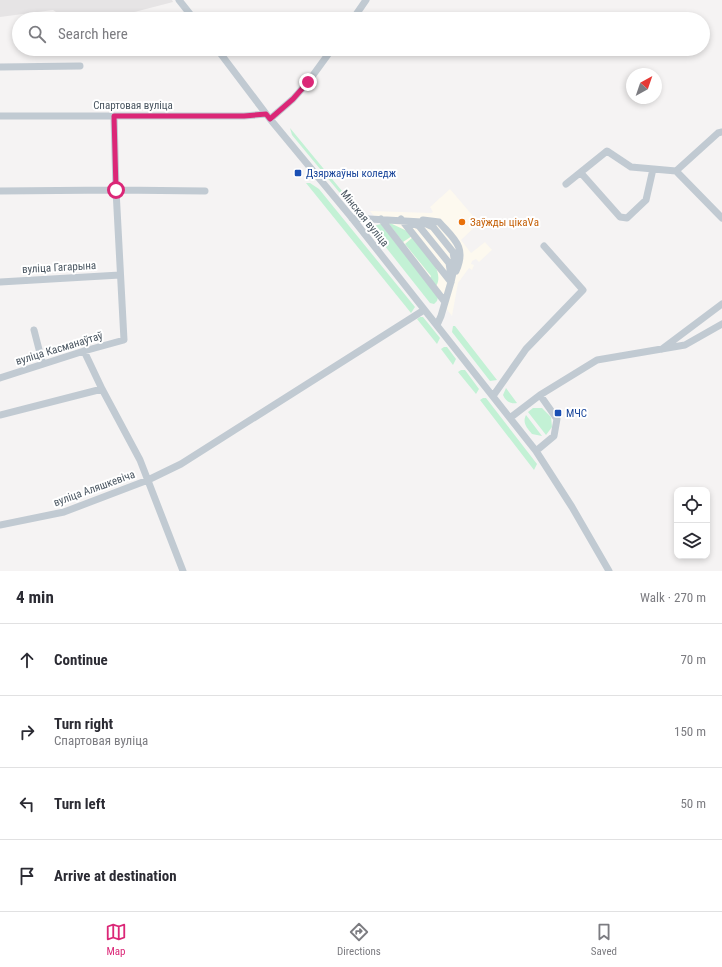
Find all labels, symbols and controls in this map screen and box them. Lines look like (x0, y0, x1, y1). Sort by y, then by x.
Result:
search box (12, 12, 710, 56)
icon: search (26, 23, 48, 45)
text: Search here (58, 25, 128, 43)
north arrow (626, 68, 662, 104)
route end (299, 73, 317, 91)
street label: Спартовая вуліца (93, 99, 173, 112)
place label: Дзяржаўны коледж (306, 167, 397, 180)
marker: Дзяржаўны коледж (293, 168, 303, 178)
route start (107, 181, 125, 199)
street label: Мінская вуліца (338, 187, 391, 249)
place label: Заўжды цікаVа (470, 216, 539, 229)
marker: Заўжды цікаVа (457, 217, 467, 227)
street label: вуліца Гагарына (22, 259, 96, 276)
street label: вуліца Касманаўтаў (14, 329, 105, 368)
place label: МЧС (566, 407, 587, 420)
marker: МЧС (553, 408, 563, 418)
street label: вуліца Аляшкевіча (52, 468, 137, 509)
map controls (674, 487, 710, 559)
button: locate (674, 487, 710, 523)
button: layers (674, 523, 710, 559)
text: 4 min (16, 587, 54, 607)
text: Walk · 270 m (640, 590, 706, 605)
icon: ahead (16, 649, 38, 671)
text: Continue (54, 651, 108, 669)
text: 70 m (680, 652, 706, 667)
text: Turn right (54, 715, 113, 733)
icon: right (16, 721, 38, 743)
text: 150 m (674, 724, 706, 739)
text: Спартовая вуліца (54, 733, 148, 748)
icon: left (16, 793, 38, 815)
text: Turn left (54, 795, 105, 813)
text: 50 m (680, 796, 706, 811)
icon: arrive (16, 865, 38, 887)
text: Arrive at destination (54, 867, 177, 885)
tab: Map (105, 921, 127, 958)
tab: Directions (337, 921, 381, 958)
tab: Saved (591, 921, 617, 958)

